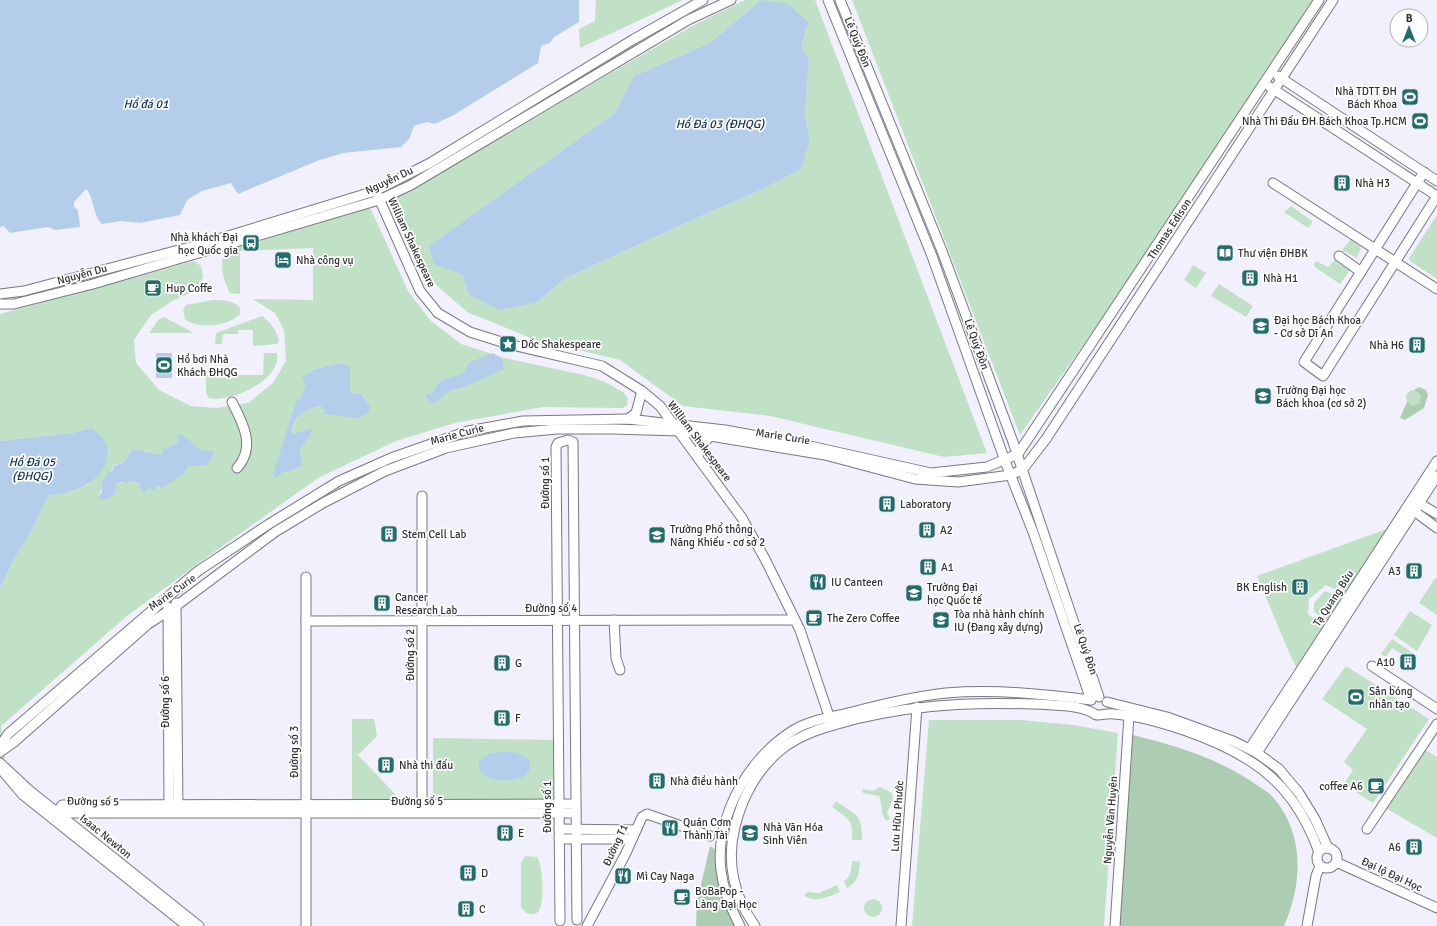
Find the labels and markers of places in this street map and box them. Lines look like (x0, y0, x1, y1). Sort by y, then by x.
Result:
place label: Nhà TDTT ĐH Bách Khoa (1335, 85, 1397, 111)
sports icon: Nhà TDTT ĐH Bách Khoa (1400, 87, 1420, 107)
sports icon: Nhà Thi Đấu ĐH Bách Khoa Tp.HCM (1410, 111, 1430, 131)
place label: Nhà Thi Đấu ĐH Bách Khoa Tp.HCM (1242, 114, 1407, 128)
building icon: Nhà H3 (1332, 173, 1352, 193)
place label: Nhà H3 (1355, 177, 1390, 190)
place label: Nhà khách Đại học Quốc gia (170, 231, 238, 257)
bus stop icon: Nhà khách Đại học Quốc gia (241, 233, 261, 253)
library icon: Thư viện ĐHBK (1215, 243, 1235, 263)
place label: Thư viện ĐHBK (1238, 247, 1308, 260)
hotel icon: Nhà công vụ (273, 250, 293, 270)
place label: Nhà công vụ (296, 254, 354, 267)
building icon: Nhà H1 (1240, 268, 1260, 288)
place label: Nhà H1 (1263, 272, 1298, 285)
cafe icon: Hup Coffe (143, 278, 163, 298)
place label: Hup Coffe (166, 282, 212, 295)
place label: Đại học Bách Khoa - Cơ sở Dĩ An (1274, 314, 1362, 340)
school or university icon: Đại học Bách Khoa - Cơ sở Dĩ An (1251, 316, 1271, 336)
place icon: Dốc Shakespeare (498, 334, 518, 354)
building icon: Nhà H6 (1407, 335, 1427, 355)
place label: Dốc Shakespeare (521, 337, 601, 351)
place label: Nhà H6 (1369, 339, 1404, 352)
place label: Hồ bơi Nhà Khách ĐHQG (177, 352, 238, 379)
sports icon: Hồ bơi Nhà Khách ĐHQG (154, 355, 174, 375)
place label: Trường Đại học Bách khoa (cơ sở 2) (1276, 384, 1367, 410)
school or university icon: Trường Đại học Bách khoa (cơ sở 2) (1253, 386, 1273, 406)
building icon: Laboratory (877, 494, 897, 514)
place label: Laboratory (900, 498, 952, 511)
building icon: A2 (917, 520, 937, 540)
place label: Trường Phổ thông Năng Khiếu - cơ sở 2 (670, 522, 765, 549)
building icon: Stem Cell Lab (379, 524, 399, 544)
place label: A2 (940, 524, 953, 537)
school or university icon: Trường Phổ thông Năng Khiếu - cơ sở 2 (647, 525, 667, 545)
place label: Stem Cell Lab (402, 528, 467, 541)
building icon: A1 (918, 557, 938, 577)
place label: A1 (941, 561, 954, 574)
building icon: A3 (1404, 561, 1424, 581)
place label: A3 (1388, 565, 1401, 578)
restaurant icon: IU Canteen (808, 572, 828, 592)
place label: IU Canteen (831, 576, 883, 589)
building icon: BK English (1290, 577, 1310, 597)
place label: Trường Đại học Quốc tế (927, 581, 983, 607)
place label: BK English (1236, 581, 1287, 594)
school or university icon: Trường Đại học Quốc tế (904, 583, 924, 603)
place label: Cancer Research Lab (395, 591, 458, 617)
building icon: Cancer Research Lab (372, 593, 392, 613)
cafe icon: The Zero Coffee (804, 608, 824, 628)
place label: Tòa nhà hành chính IU (Đang xây dựng) (954, 608, 1045, 634)
school or university icon: Tòa nhà hành chính IU (Đang xây dựng) (931, 610, 951, 630)
place label: The Zero Coffee (827, 612, 900, 625)
building icon: A10 (1398, 652, 1418, 672)
building icon: G (492, 653, 512, 673)
place label: A10 (1376, 656, 1395, 669)
place label: G (515, 657, 522, 670)
place label: Sân bóng nhân tạo (1369, 685, 1413, 711)
sports icon: Sân bóng nhân tạo (1346, 687, 1366, 707)
building icon: F (492, 708, 512, 728)
place label: F (515, 712, 521, 725)
building icon: Nhà thi đấu (376, 755, 396, 775)
place label: Nhà thi đấu (399, 758, 453, 772)
building icon: Nhà điều hành (647, 771, 667, 791)
place label: Nhà điều hành (670, 774, 738, 788)
cafe icon: coffee A6 (1366, 776, 1386, 796)
place label: coffee A6 (1319, 780, 1363, 793)
place label: Quán Cơm Thành Tài (683, 816, 731, 842)
restaurant icon: Quán Cơm Thành Tài (660, 818, 680, 838)
place label: Nhà Văn Hóa Sinh Viên (763, 821, 823, 847)
building icon: E (495, 823, 515, 843)
school or university icon: Nhà Văn Hóa Sinh Viên (740, 823, 760, 843)
place label: E (518, 827, 524, 840)
building icon: A6 (1404, 837, 1424, 857)
place label: A6 (1388, 841, 1401, 854)
building icon: D (458, 863, 478, 883)
restaurant icon: Mì Cay Naga (613, 866, 633, 886)
place label: D (481, 867, 488, 880)
place label: Mì Cay Naga (636, 870, 695, 883)
place label: BoBaPop - Làng Đại Học (695, 885, 757, 911)
cafe icon: BoBaPop - Làng Đại Học (672, 887, 692, 907)
building icon: C (456, 899, 476, 919)
place label: C (479, 903, 486, 916)

